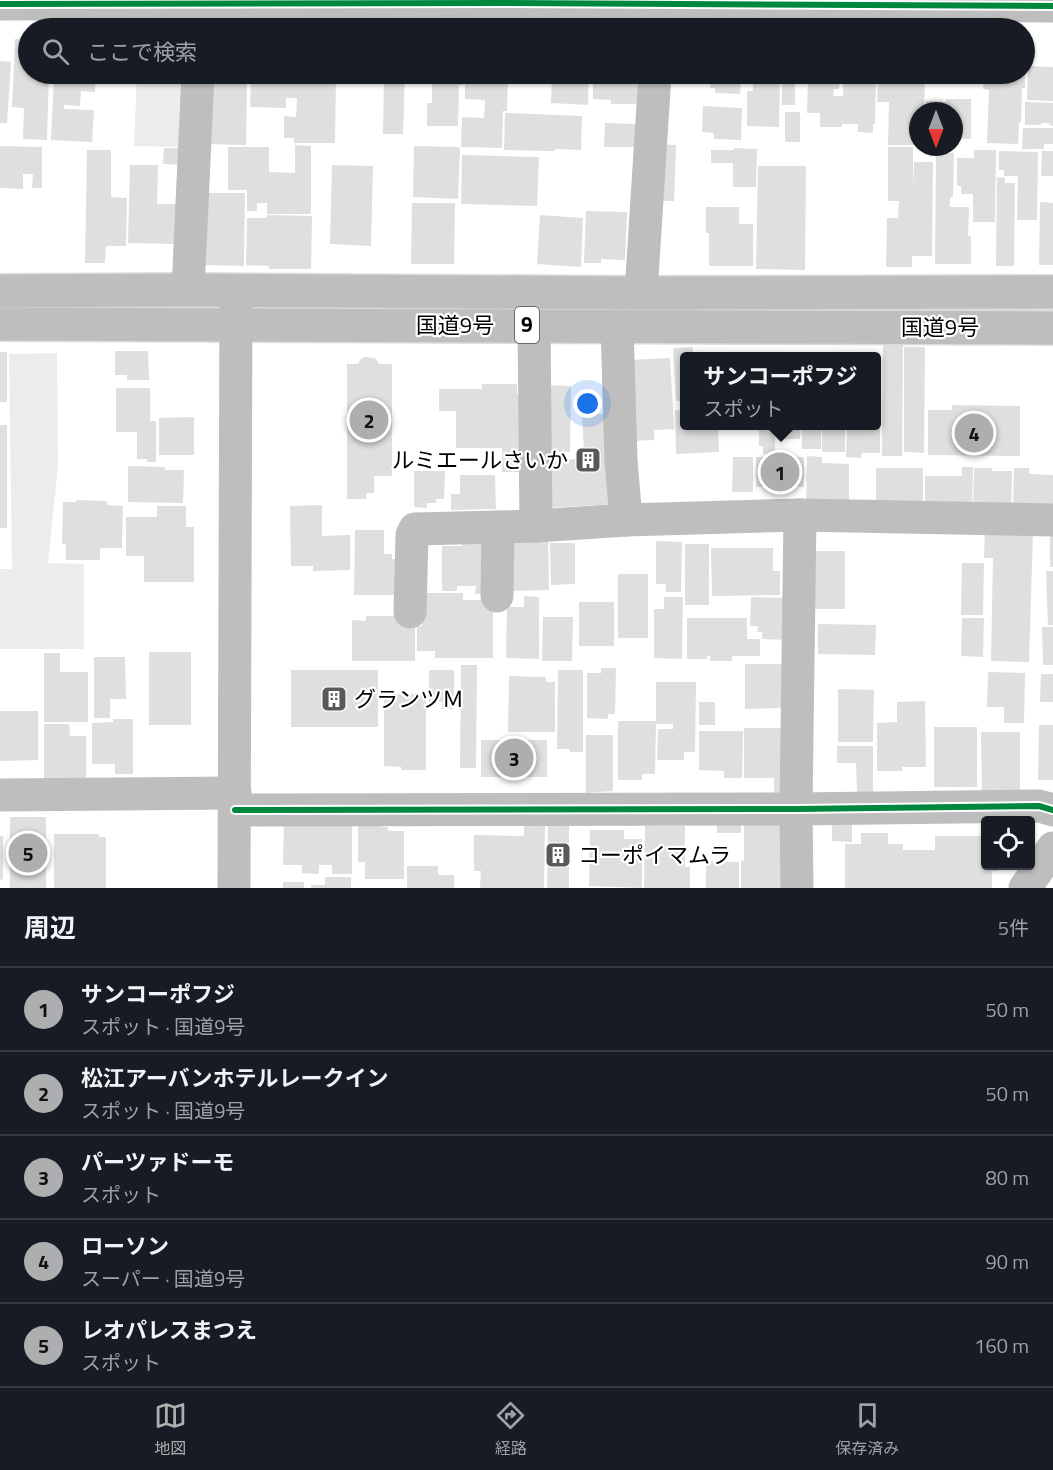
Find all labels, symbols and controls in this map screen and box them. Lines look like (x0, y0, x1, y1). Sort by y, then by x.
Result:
search box (18, 18, 1035, 84)
icon: search (39, 35, 72, 68)
text: ここで検索 (87, 35, 197, 69)
north arrow (909, 102, 963, 156)
road number: 9 (515, 307, 539, 343)
street label: 国道9号 (416, 308, 494, 342)
street label: 国道9号 (901, 310, 979, 344)
popup (680, 352, 881, 430)
text: サンコーポフジ (703, 359, 858, 393)
your location (573, 389, 602, 418)
text: スポット (703, 393, 783, 424)
pin: 2 (350, 398, 388, 442)
pin: 4 (954, 410, 994, 456)
place label: ルミエールさいか (392, 443, 568, 477)
building icon: ルミエールさいか (573, 445, 603, 475)
pin: 1 (760, 450, 800, 494)
place label: グランツＭ (354, 682, 464, 716)
building icon: グランツＭ (319, 684, 349, 714)
pin: 3 (494, 736, 534, 780)
map controls (981, 816, 1035, 870)
button: locate (981, 816, 1035, 870)
pin: 5 (9, 830, 48, 876)
place label: コーポイマムラ (578, 838, 731, 872)
building icon: コーポイマムラ (543, 840, 573, 870)
text: 周辺 (24, 908, 76, 947)
text: 5件 (998, 912, 1029, 943)
text: サンコーポフジ (81, 977, 235, 1011)
text: 1 (38, 994, 49, 1025)
text: 50 m (985, 994, 1029, 1025)
text: スポット · 国道9号 (81, 1011, 245, 1042)
text: 松江アーバンホテルレークイン (81, 1061, 389, 1095)
text: 2 (38, 1078, 49, 1109)
text: 50 m (985, 1078, 1029, 1109)
text: スポット · 国道9号 (81, 1095, 245, 1126)
text: パーツァドーモ (81, 1145, 235, 1179)
text: 3 (38, 1162, 49, 1193)
text: 80 m (985, 1162, 1029, 1193)
text: スポット (81, 1179, 161, 1210)
text: ローソン (81, 1229, 169, 1263)
text: 4 (38, 1246, 49, 1277)
text: 90 m (985, 1246, 1029, 1277)
text: スーパー · 国道9号 (81, 1263, 245, 1294)
text: レオパレスまつえ (81, 1313, 257, 1347)
text: 5 (38, 1330, 49, 1361)
text: 160 m (974, 1330, 1029, 1361)
text: スポット (81, 1347, 161, 1378)
tab: 地図 (154, 1399, 187, 1460)
tab: 経路 (494, 1399, 527, 1460)
tab: 保存済み (835, 1399, 899, 1460)

